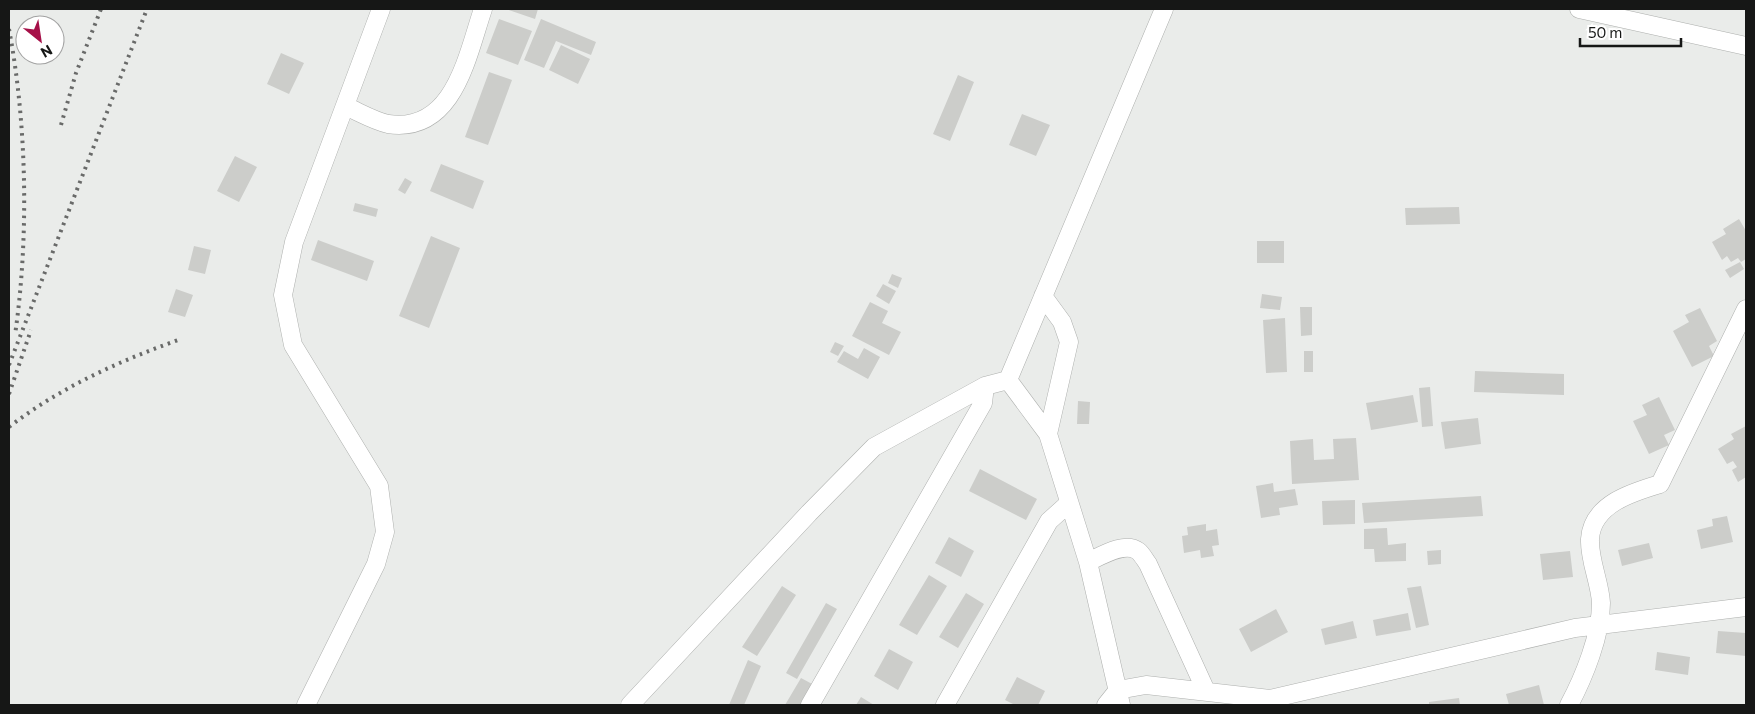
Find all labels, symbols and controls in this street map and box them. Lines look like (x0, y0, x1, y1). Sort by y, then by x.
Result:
north arrow (15, 15, 65, 65)
scale bar (1580, 15, 1681, 47)
text: 50 m (1588, 23, 1622, 41)
text: N (38, 42, 56, 62)

